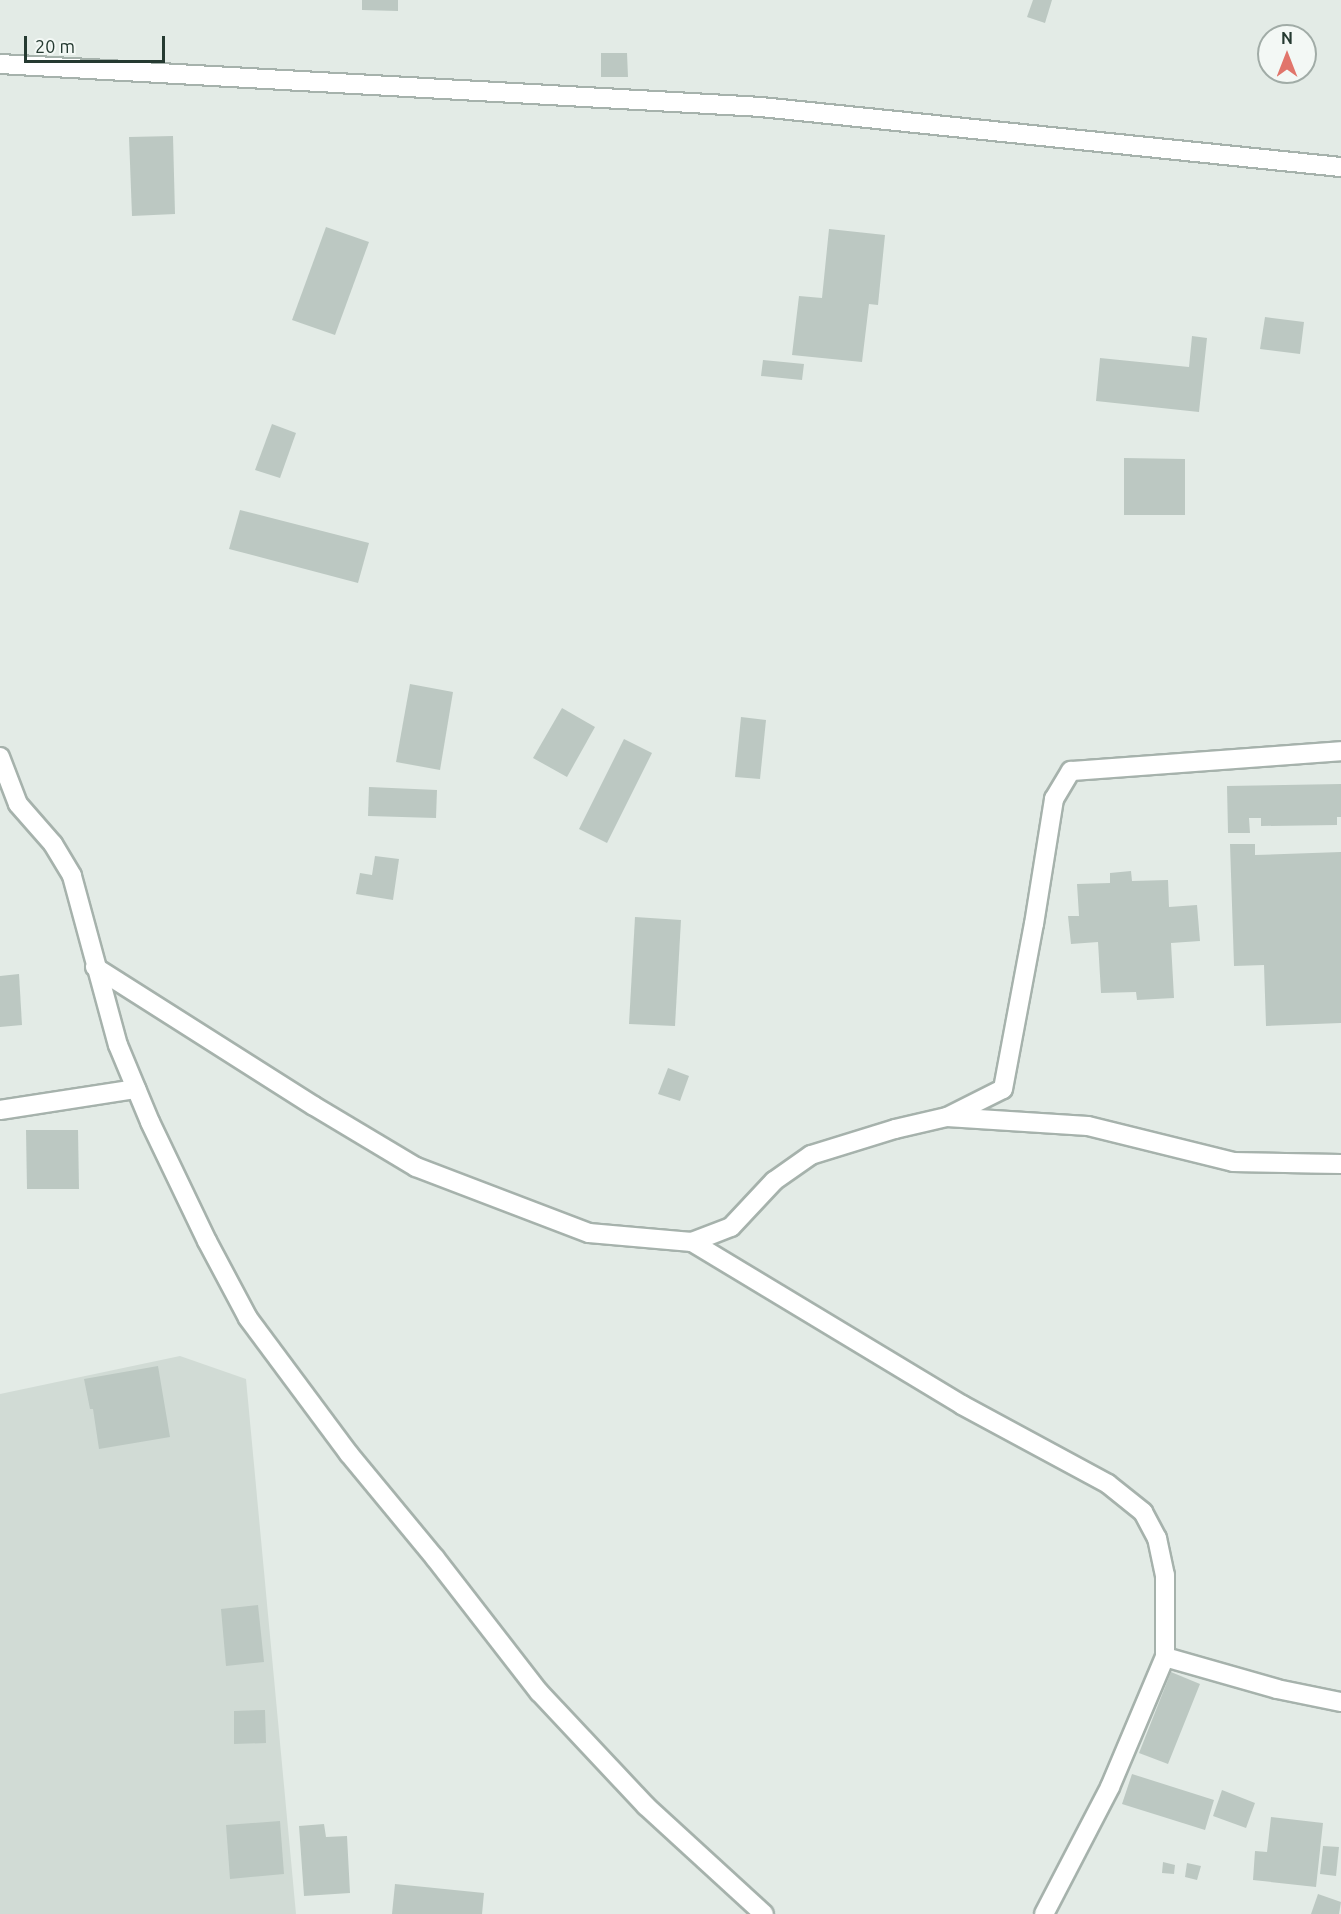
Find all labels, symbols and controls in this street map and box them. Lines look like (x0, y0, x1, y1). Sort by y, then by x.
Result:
scale bar (27, 24, 168, 62)
north arrow (1257, 24, 1317, 84)
text: N (1281, 29, 1293, 47)
text: 20 m (35, 36, 75, 56)

